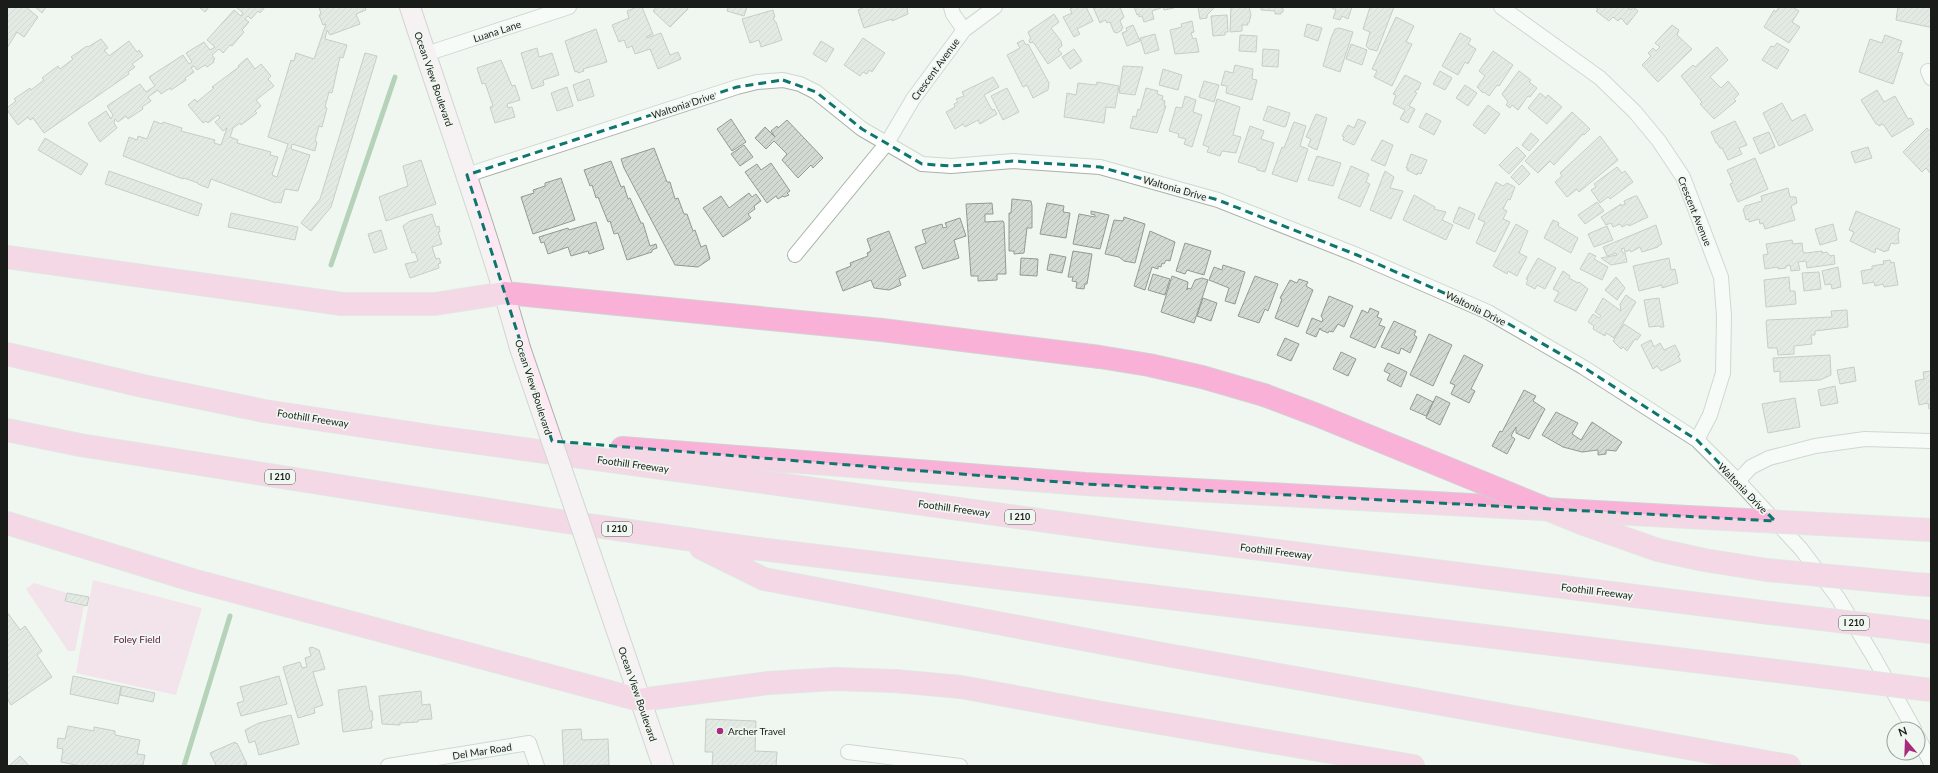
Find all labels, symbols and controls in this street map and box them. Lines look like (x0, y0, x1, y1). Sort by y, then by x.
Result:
street label: Luana Lane (472, 18, 522, 44)
street label: Ocean View Boulevard (412, 30, 456, 128)
street label: Crescent Avenue (908, 36, 962, 102)
street label: Waltonia Drive (650, 89, 716, 121)
street label: Waltonia Drive (1142, 173, 1208, 203)
street label: Crescent Avenue (1676, 174, 1714, 248)
street label: Waltonia Drive (1444, 288, 1508, 328)
street label: Ocean View Boulevard (513, 338, 555, 436)
street label: Foothill Freeway (276, 406, 350, 430)
street label: Foothill Freeway (596, 453, 670, 475)
street label: Waltonia Drive (1716, 460, 1770, 516)
road number: I 210 (265, 470, 295, 484)
street label: Foothill Freeway (917, 497, 991, 519)
road number: I 210 (1005, 510, 1035, 524)
road number: I 210 (602, 522, 632, 536)
street label: Foothill Freeway (1239, 541, 1313, 561)
street label: Foothill Freeway (1560, 581, 1634, 601)
road number: I 210 (1839, 616, 1869, 630)
park label: Foley Field (113, 633, 161, 645)
street label: Ocean View Boulevard (616, 645, 660, 743)
north arrow (1886, 721, 1926, 761)
text: N (1896, 724, 1909, 739)
place label: Archer Travel (728, 725, 785, 737)
marker: Archer Travel (715, 726, 725, 736)
street label: Del Mar Road (451, 740, 513, 762)

